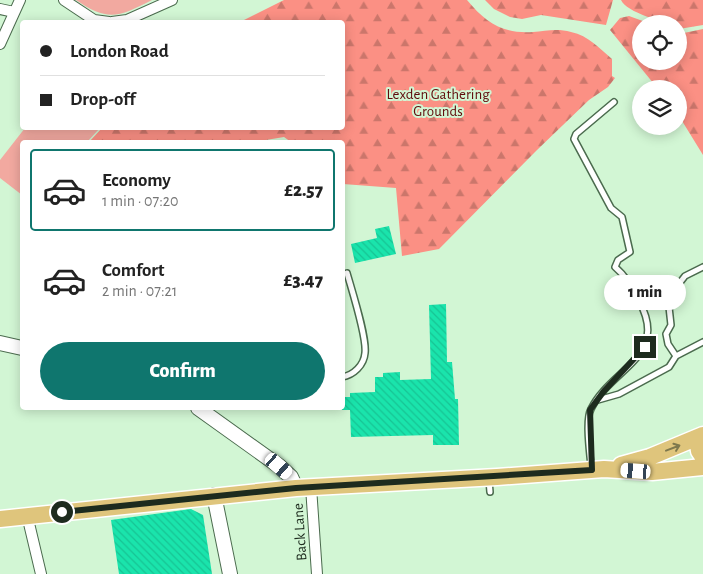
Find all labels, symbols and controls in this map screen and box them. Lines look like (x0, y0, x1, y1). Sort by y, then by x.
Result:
map controls (632, 15, 687, 135)
button: locate (632, 15, 687, 70)
text: London Road (70, 42, 169, 61)
button: layers (632, 80, 687, 135)
park label: Lexden Gathering Grounds (387, 87, 490, 119)
text: Drop-off (70, 90, 135, 109)
icon: car (42, 168, 87, 213)
text: Economy (102, 171, 171, 190)
text: £2.57 (284, 181, 323, 200)
text: 1 min · 07:20 (102, 193, 179, 209)
icon: car (42, 258, 87, 303)
text: Comfort (102, 261, 164, 280)
text: £3.47 (283, 271, 323, 290)
callout: 1 min (604, 274, 686, 310)
text: 2 min · 07:21 (102, 283, 177, 299)
text: 1 min (628, 284, 662, 300)
route end (634, 336, 656, 358)
button: Confirm (40, 342, 325, 400)
one-way arrow (665, 443, 680, 452)
car (262, 450, 295, 482)
car (620, 462, 651, 480)
route start (51, 501, 73, 523)
street label: Back Lane (290, 503, 309, 561)

